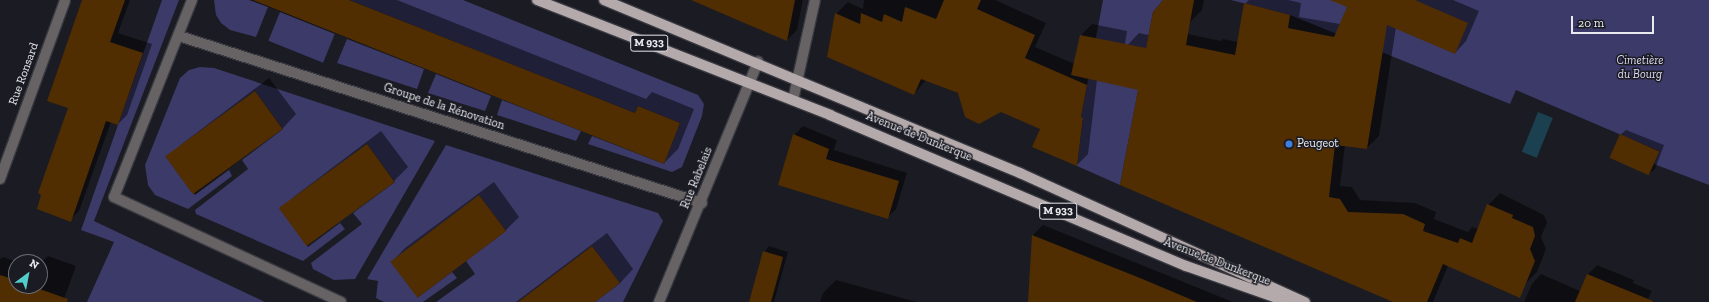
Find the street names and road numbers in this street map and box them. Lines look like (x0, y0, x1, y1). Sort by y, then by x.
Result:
road number: M 933 (630, 34, 668, 52)
street label: Rue Ronsard (6, 41, 42, 107)
street label: Groupe de la Rénovation (382, 81, 506, 133)
street label: Avenue de Dunkerque (864, 109, 974, 165)
street label: Rue Rabelais (678, 145, 716, 211)
road number: M 933 (1039, 202, 1077, 220)
street label: Avenue de Dunkerque (1162, 235, 1272, 289)

